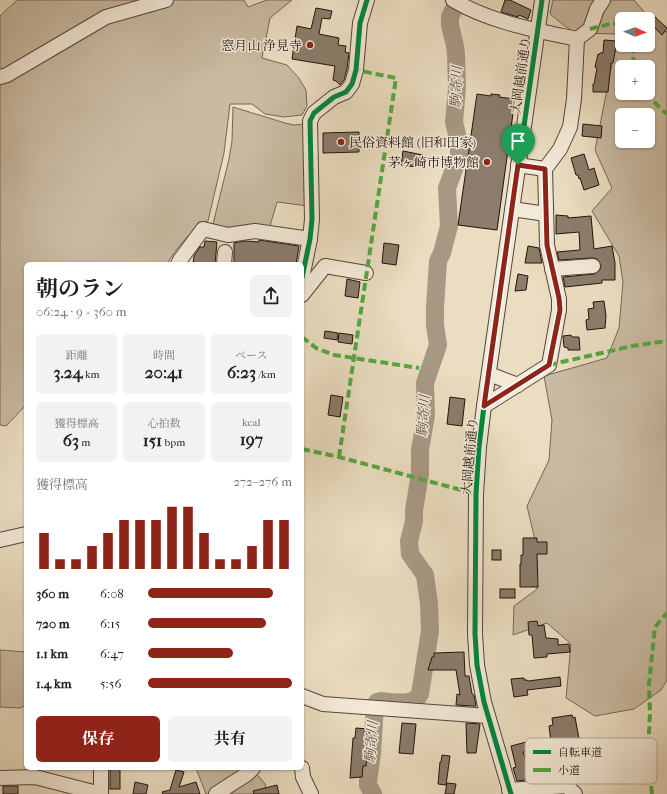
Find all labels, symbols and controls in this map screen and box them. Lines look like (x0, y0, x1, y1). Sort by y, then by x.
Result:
north arrow (615, 12, 655, 52)
map controls (615, 12, 655, 148)
street label: 大岡越前通り (508, 35, 533, 115)
place label: 窓月山 浄見寺 (221, 38, 302, 53)
marker: 窓月山 浄見寺 (305, 40, 315, 50)
button: + (615, 60, 655, 100)
water label: 駒寄川 (447, 64, 466, 108)
button: − (615, 108, 655, 148)
pin (501, 124, 535, 165)
icon: arrive (507, 130, 529, 152)
place label: 民俗資料館 (旧和田家) (349, 135, 476, 150)
marker: 民俗資料館 (旧和田家) (336, 137, 346, 147)
place label: 茅ヶ崎市博物館 (388, 155, 479, 170)
marker: 茅ヶ崎市博物館 (482, 157, 492, 167)
button: share (250, 275, 292, 317)
text: 朝のラン (36, 276, 124, 302)
text: 06:24 · 9 × 360 m (36, 304, 127, 319)
text: 距離 (66, 349, 88, 362)
text: 時間 (153, 349, 175, 362)
text: ペース (235, 349, 268, 362)
text: 3.24 (54, 362, 83, 382)
text: 20:41 (145, 362, 183, 382)
text: 6:23 (227, 362, 256, 382)
text: km (83, 368, 100, 381)
text: /km (256, 368, 276, 381)
water label: 駒寄川 (414, 392, 434, 438)
text: kcal (242, 416, 261, 429)
text: 獲得標高 (55, 417, 99, 430)
text: 心拍数 (147, 417, 180, 430)
street label: 大岡越前通り (459, 417, 480, 496)
text: 197 (240, 429, 263, 449)
text: 63 (63, 430, 79, 450)
text: 151 (143, 430, 162, 450)
text: m (79, 436, 91, 449)
text: bpm (162, 436, 185, 449)
text: 272–276 m (233, 474, 292, 489)
text: 獲得標高 (36, 477, 88, 492)
text: 360 m (36, 586, 69, 601)
text: 6:08 (100, 586, 124, 601)
text: 720 m (36, 616, 70, 631)
text: 6:15 (100, 616, 120, 631)
text: 1.1 km (36, 646, 68, 661)
text: 6:47 (100, 646, 124, 661)
text: 1.4 km (36, 676, 71, 691)
text: 5:56 (100, 676, 121, 691)
button: 保存 (36, 716, 160, 762)
button: 共有 (168, 716, 292, 762)
water label: 駒寄川 (361, 718, 382, 764)
legend (525, 738, 657, 784)
text: 自転車道 (558, 746, 602, 759)
text: 小道 (558, 764, 580, 777)

